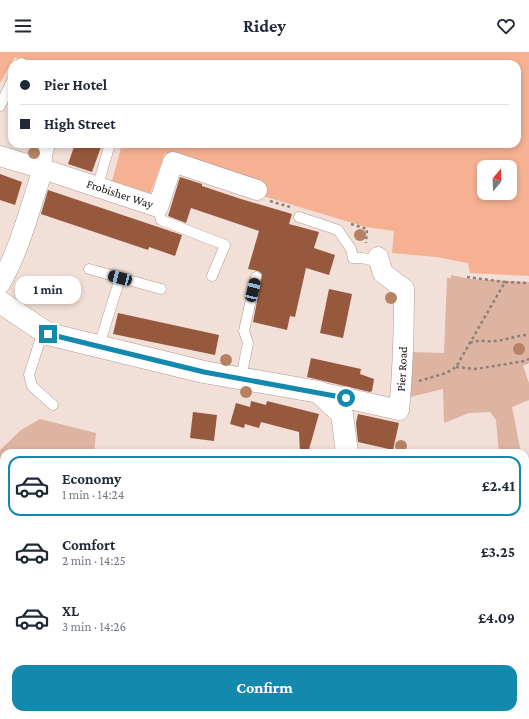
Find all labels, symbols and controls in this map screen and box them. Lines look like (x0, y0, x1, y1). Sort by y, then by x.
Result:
icon: menu (12, 15, 34, 37)
icon: heart (495, 15, 517, 37)
text: Ridey (243, 16, 286, 36)
text: Pier Hotel (44, 77, 107, 93)
text: High Street (44, 116, 116, 132)
north arrow (477, 160, 517, 200)
map controls (477, 160, 517, 200)
street label: Frobisher Way (85, 177, 156, 212)
car (107, 269, 133, 287)
callout: 1 min (15, 276, 81, 304)
car (244, 277, 262, 303)
text: 1 min (33, 282, 63, 297)
route end (39, 325, 57, 343)
street label: Pier Road (394, 345, 410, 392)
route start (337, 389, 355, 407)
icon: car (14, 468, 50, 504)
text: Economy (62, 471, 121, 487)
text: £2.41 (482, 478, 515, 494)
text: 1 min · 14:24 (62, 487, 124, 502)
icon: car (14, 534, 50, 570)
text: Comfort (62, 537, 116, 553)
text: £3.25 (481, 544, 515, 560)
text: 2 min · 14:25 (62, 553, 126, 568)
icon: car (14, 600, 50, 636)
text: XL (62, 603, 79, 619)
text: £4.09 (478, 610, 515, 626)
text: 3 min · 14:26 (62, 619, 126, 634)
button: Confirm (12, 665, 517, 711)

